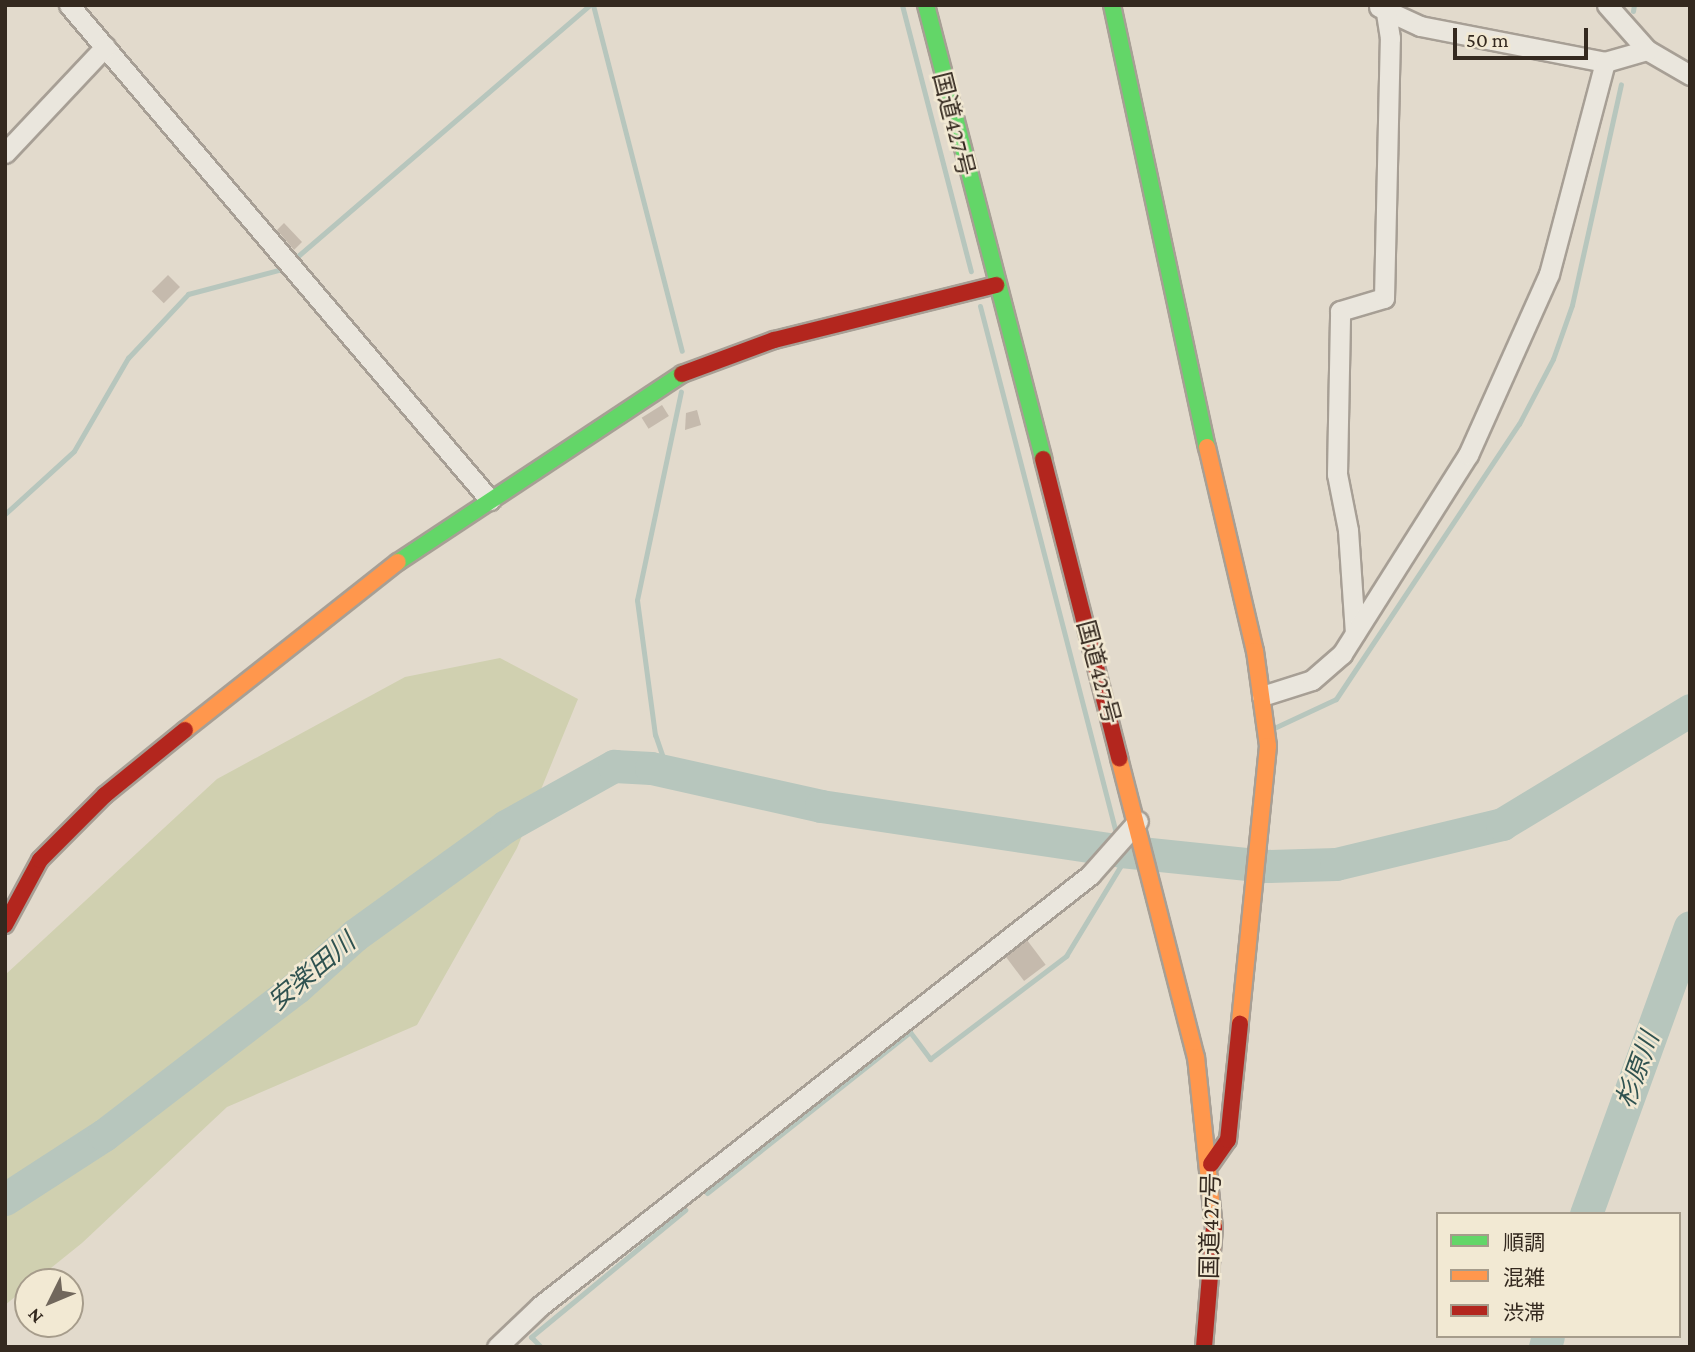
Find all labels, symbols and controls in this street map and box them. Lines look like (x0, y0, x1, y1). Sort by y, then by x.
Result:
scale bar (1457, 14, 1592, 58)
text: 50 m (1466, 28, 1509, 52)
street label: 国道427号 (927, 69, 981, 179)
street label: 国道427号 (1071, 617, 1127, 727)
water label: 安楽田川 (262, 927, 362, 1017)
water label: 杉原川 (1610, 1028, 1666, 1112)
street label: 国道427号 (1195, 1173, 1225, 1279)
legend (1436, 1212, 1681, 1338)
text: 順調 (1503, 1231, 1545, 1255)
text: 混雑 (1503, 1266, 1545, 1290)
north arrow (14, 1268, 84, 1338)
text: 渋滞 (1503, 1301, 1545, 1325)
text: N (23, 1304, 47, 1328)

